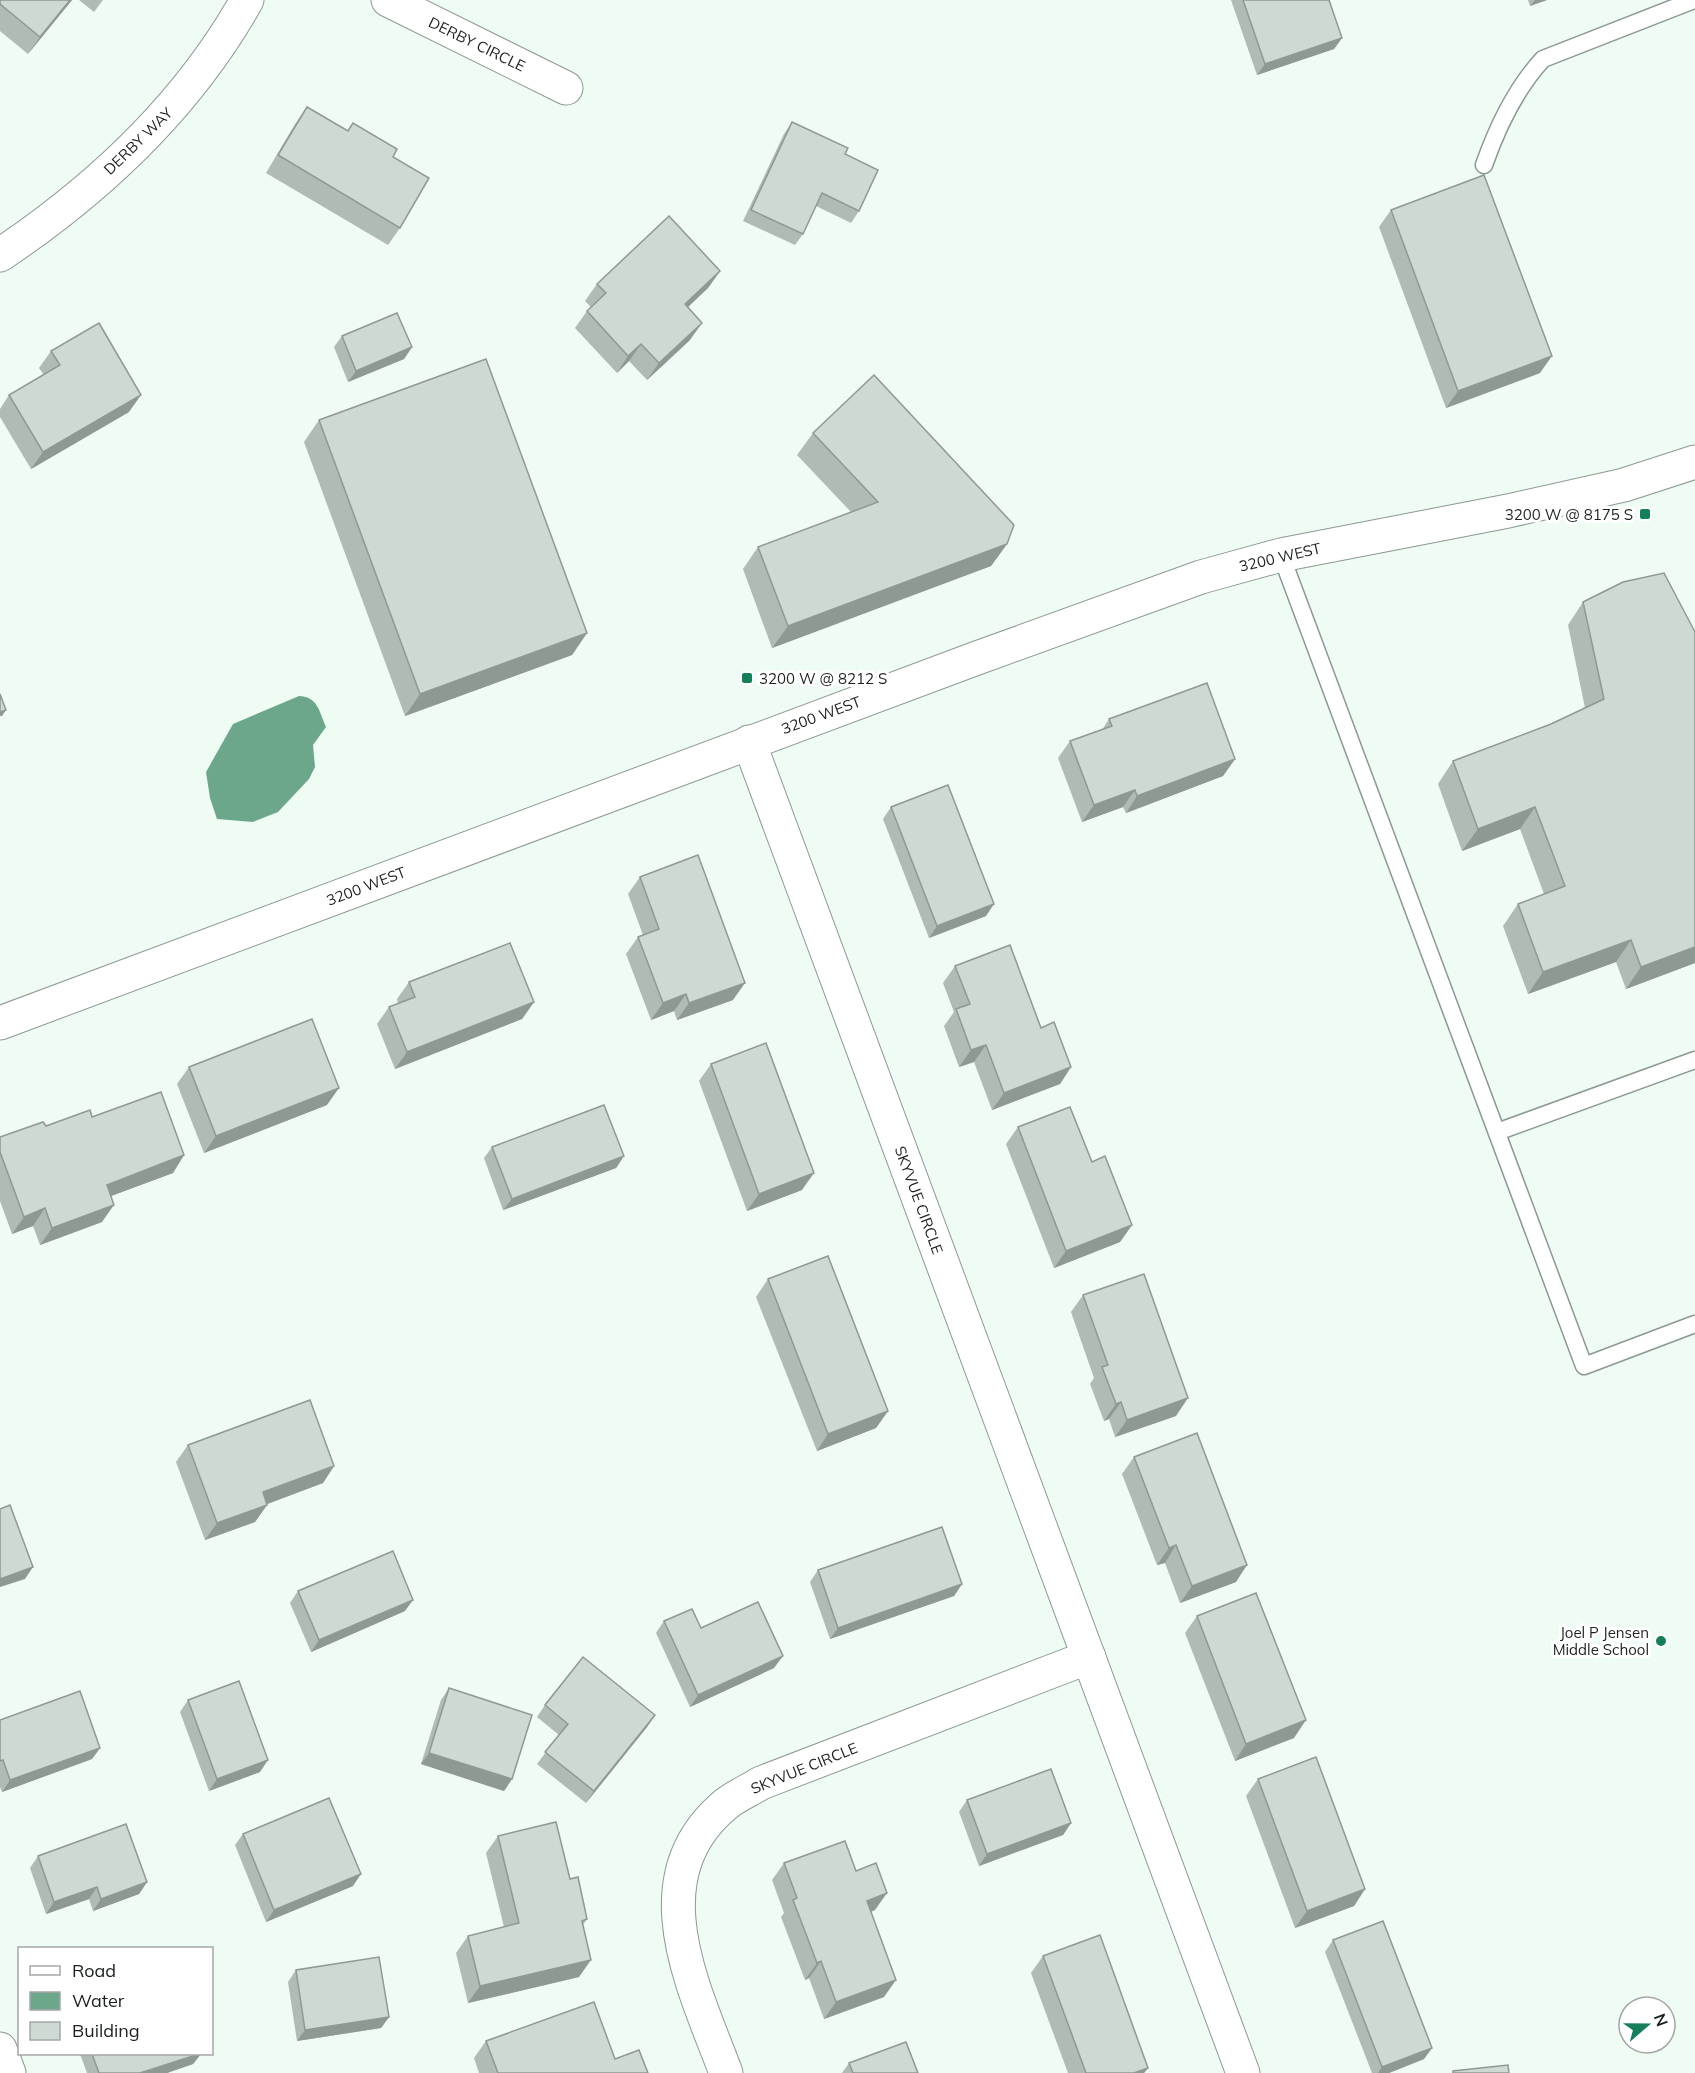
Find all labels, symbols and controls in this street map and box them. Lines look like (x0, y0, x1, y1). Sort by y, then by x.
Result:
street label: DERBY CIRCLE (426, 12, 529, 76)
street label: DERBY WAY (100, 103, 177, 179)
place label: 3200 W @ 8175 S (1505, 505, 1633, 524)
marker: 3200 W @ 8175 S (1638, 507, 1652, 521)
street label: 3200 WEST (1237, 538, 1323, 576)
place label: 3200 W @ 8212 S (759, 669, 887, 688)
marker: 3200 W @ 8212 S (740, 671, 754, 685)
street label: 3200 WEST (779, 692, 863, 738)
street label: 3200 WEST (324, 862, 408, 910)
street label: SKYVUE CIRCLE (891, 1143, 947, 1257)
place label: Joel P Jensen Middle School (1553, 1623, 1649, 1659)
marker: Joel P Jensen Middle School (1654, 1634, 1668, 1648)
street label: SKYVUE CIRCLE (748, 1738, 860, 1798)
legend (18, 1947, 213, 2055)
text: Road (72, 1959, 116, 1982)
text: Water (72, 1989, 125, 2012)
north arrow (1617, 1995, 1677, 2055)
text: N (1650, 2011, 1673, 2029)
text: Building (72, 2019, 140, 2042)

